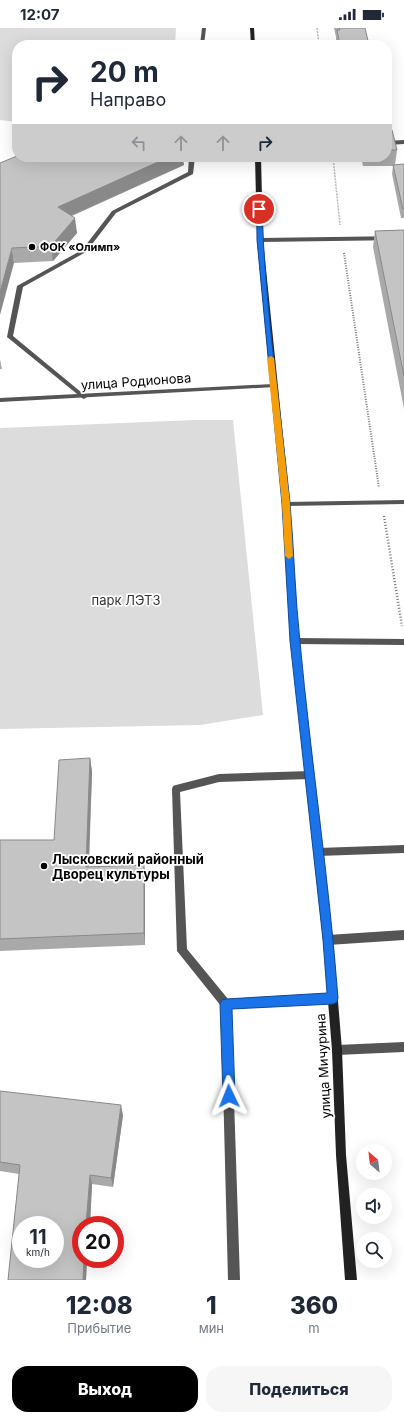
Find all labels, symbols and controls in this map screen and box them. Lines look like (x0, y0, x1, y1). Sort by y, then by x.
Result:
text: 12:07 (20, 5, 59, 24)
text: 20 m (90, 55, 159, 89)
icon: right (24, 56, 76, 108)
text: Направо (90, 89, 166, 110)
icon: left (128, 132, 150, 154)
icon: ahead (170, 132, 192, 154)
icon: ahead (212, 132, 234, 154)
icon: right (254, 132, 276, 154)
pin (242, 192, 276, 226)
icon: arrive (248, 198, 270, 220)
place label: ФОК «Олимп» (40, 240, 120, 254)
marker: ФОК «Олимп» (27, 242, 37, 252)
street label: улица Родионова (80, 369, 192, 393)
park label: парк ЛЭТЗ (92, 592, 160, 608)
place label: Лысковский районный Дворец культуры (52, 851, 204, 882)
marker: Лысковский районный Дворец культуры (39, 861, 49, 871)
street label: улица Мичурина (312, 1013, 334, 1119)
position arrow (208, 1075, 250, 1117)
north arrow (356, 1144, 392, 1180)
map controls (356, 1144, 392, 1268)
button: sound (356, 1188, 392, 1224)
speed limit sign: 20 (72, 1216, 124, 1268)
text: 11 (29, 1225, 47, 1249)
button: search (356, 1232, 392, 1268)
text: km/h (26, 1246, 50, 1258)
text: 12:08 (66, 1291, 133, 1320)
text: 1 (206, 1291, 217, 1320)
text: 360 (290, 1291, 338, 1320)
text: Прибытие (67, 1320, 131, 1336)
text: мин (199, 1320, 224, 1336)
text: m (308, 1320, 320, 1336)
button: Выход (12, 1366, 198, 1412)
button: Поделиться (206, 1366, 392, 1412)

